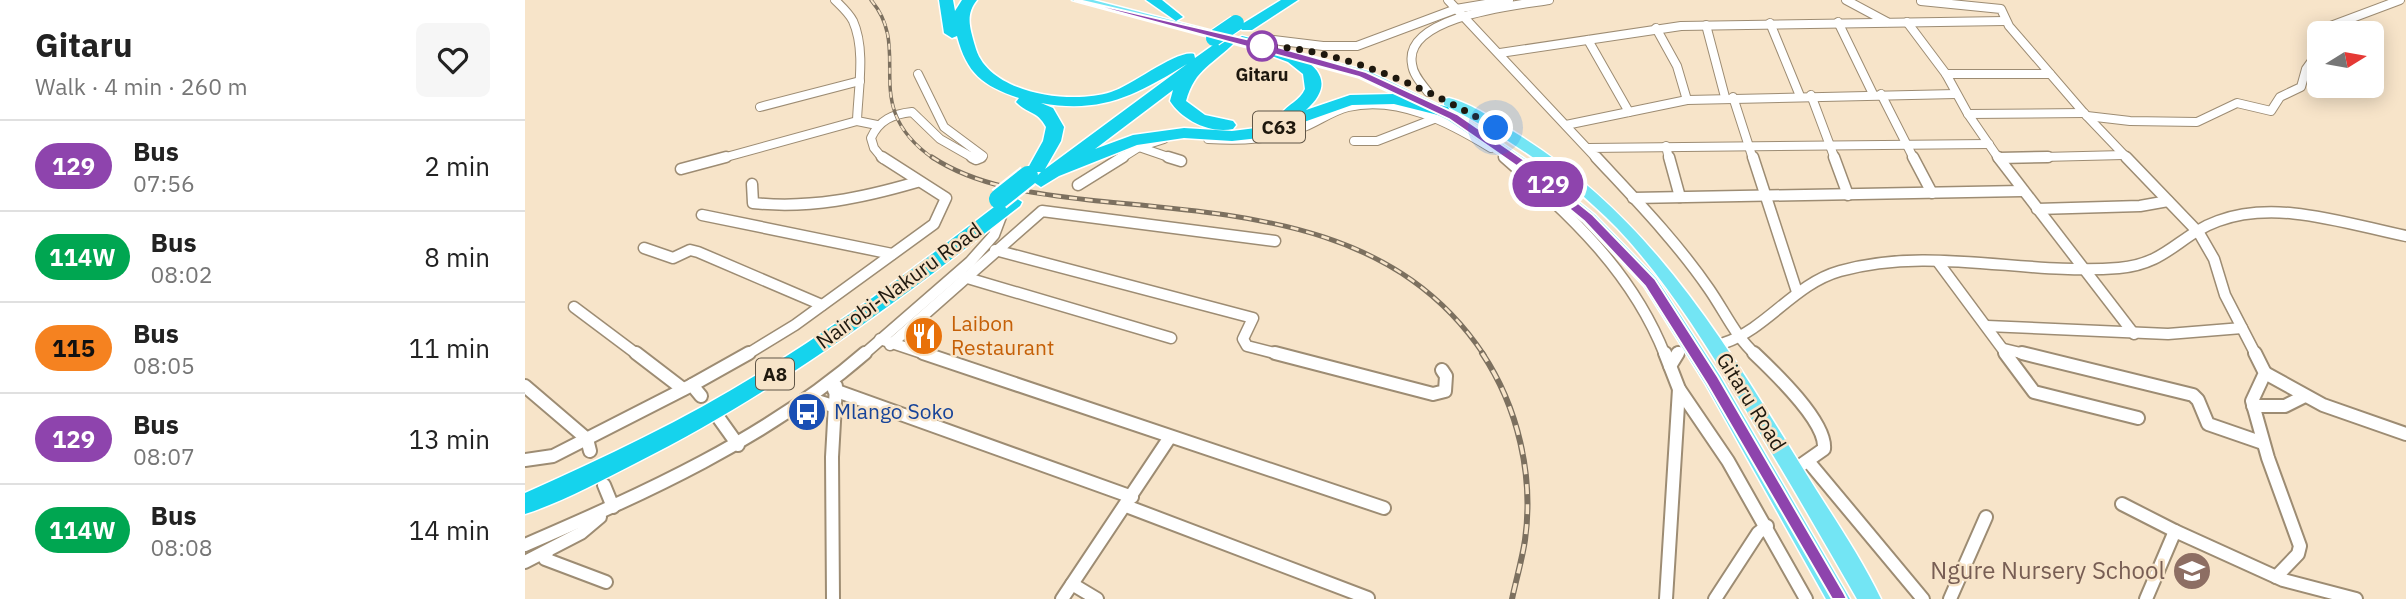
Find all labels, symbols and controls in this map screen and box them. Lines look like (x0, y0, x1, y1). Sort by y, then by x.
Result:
north arrow (2307, 21, 2383, 98)
map controls (2307, 21, 2384, 98)
text: Gitaru (35, 23, 133, 66)
button: heart (416, 23, 490, 97)
marker: Gitaru (1247, 31, 1277, 61)
place label: Gitaru (1235, 63, 1289, 86)
text: Walk · 4 min · 260 m (35, 71, 248, 101)
your location (1478, 110, 1513, 145)
road number: C63 (1253, 111, 1305, 142)
text: Bus (133, 134, 179, 168)
text: 2 min (424, 149, 490, 183)
text: 129 (52, 150, 95, 182)
line badge: 129 (1508, 161, 1588, 207)
text: 07:56 (133, 168, 195, 198)
text: 129 (1526, 168, 1570, 200)
street label: Nairobi-Nakuru Road (810, 216, 987, 355)
text: Bus (151, 225, 197, 259)
text: 8 min (424, 240, 490, 274)
text: 114W (49, 241, 116, 273)
text: 08:02 (151, 259, 212, 289)
place label: Laibon Restaurant (951, 309, 1054, 361)
restaurant icon: Laibon Restaurant (903, 315, 945, 357)
text: Bus (133, 316, 179, 350)
text: 11 min (409, 331, 490, 365)
text: 115 (52, 332, 95, 364)
street label: Gitaru Road (1710, 347, 1793, 456)
text: 08:05 (133, 350, 195, 380)
road number: A8 (756, 358, 794, 390)
bus stop icon: Mlango Soko (786, 391, 828, 433)
place label: Mlango Soko (834, 397, 954, 425)
text: Bus (133, 407, 179, 441)
text: 13 min (409, 422, 490, 456)
text: 129 (52, 423, 95, 455)
text: 08:07 (133, 441, 195, 471)
text: Bus (151, 498, 197, 532)
text: 14 min (409, 513, 490, 547)
text: 114W (49, 514, 116, 546)
text: 08:08 (151, 532, 212, 562)
school or university icon: Ngure Nursery School (2171, 550, 2213, 592)
place label: Ngure Nursery School (1930, 554, 2165, 586)

